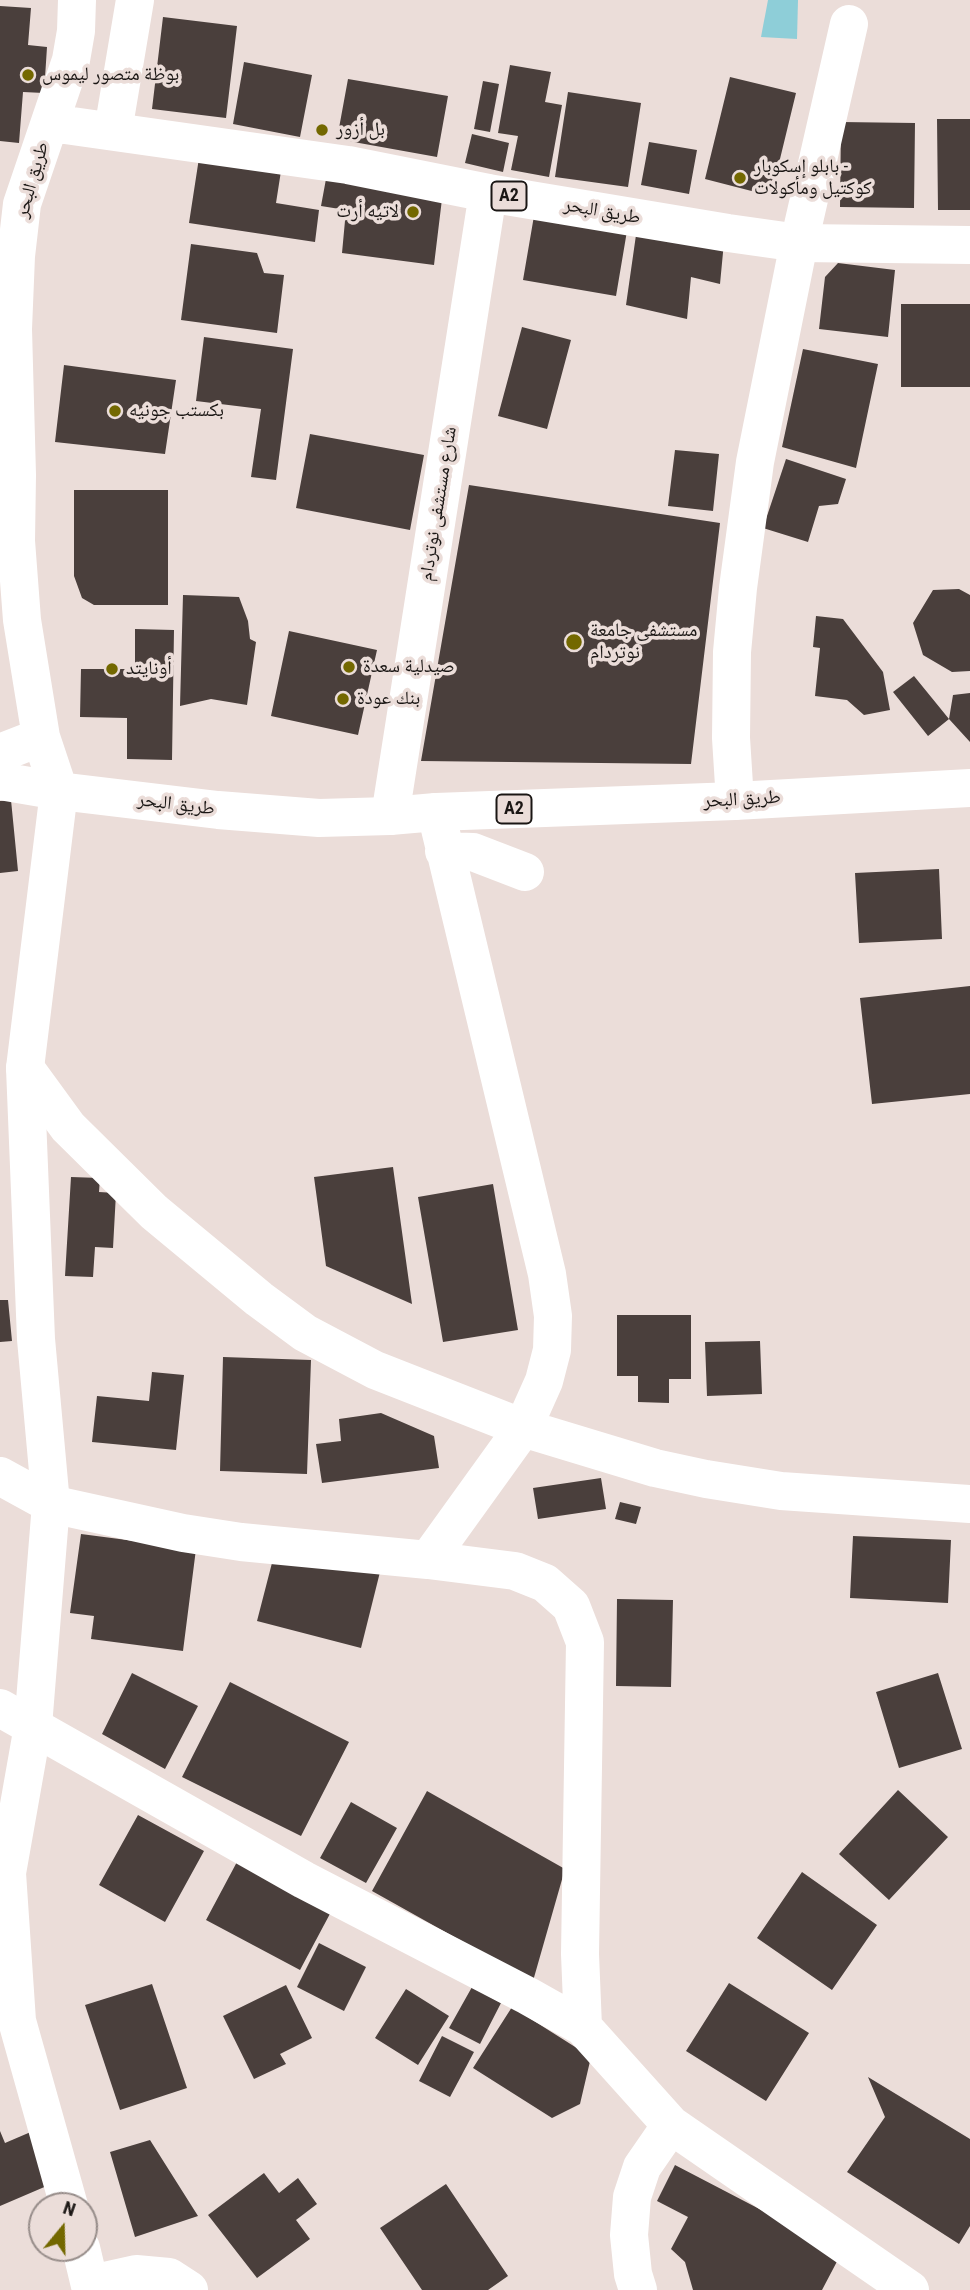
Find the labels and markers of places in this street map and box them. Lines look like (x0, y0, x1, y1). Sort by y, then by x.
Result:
place label: بوظة متصور ليموس (42, 64, 179, 86)
marker: بوظة متصور ليموس (20, 67, 36, 83)
place label: بل أزور (336, 119, 385, 141)
marker: بل أزور (314, 122, 330, 138)
place label: بابلو إسكوبار - كوكتيل ومأكولات (754, 156, 872, 200)
marker: بابلو إسكوبار - كوكتيل ومأكولات (732, 170, 748, 186)
place label: لاتيه أرت (336, 201, 399, 223)
marker: لاتيه أرت (405, 204, 421, 220)
place label: بكستب جونيه (129, 400, 224, 422)
marker: بكستب جونيه (107, 403, 123, 419)
place label: مستشفى جامعة نوتردام (590, 620, 697, 664)
marker: مستشفى جامعة نوتردام (564, 632, 584, 652)
place label: صيدلية سعدة (363, 656, 455, 678)
place label: أونايتد (126, 658, 172, 680)
marker: صيدلية سعدة (341, 659, 357, 675)
marker: أونايتد (104, 661, 120, 677)
place label: بنك عودة (357, 688, 420, 710)
marker: بنك عودة (335, 691, 351, 707)

